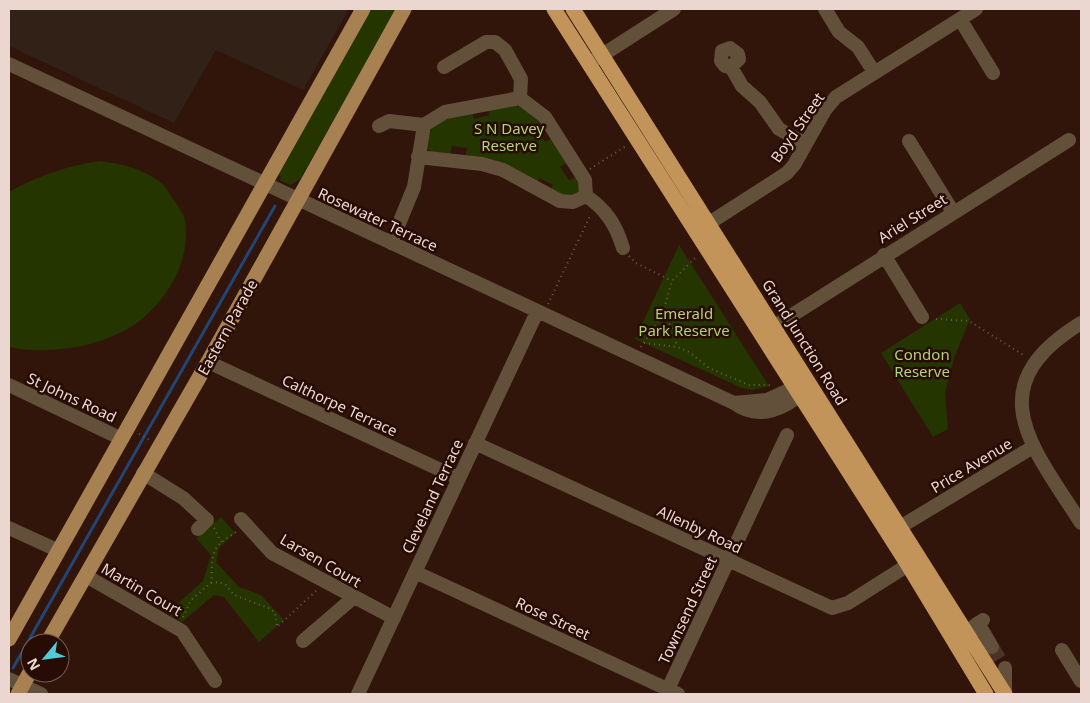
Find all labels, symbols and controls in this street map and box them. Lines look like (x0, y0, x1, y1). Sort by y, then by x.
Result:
street label: Boyd Street (766, 88, 829, 166)
park label: S N Davey Reserve (474, 118, 544, 155)
street label: Rosewater Terrace (315, 182, 441, 256)
street label: Ariel Street (874, 189, 951, 247)
street label: Grand Junction Road (758, 275, 852, 409)
street label: Eastern Parade (192, 276, 262, 378)
park label: Emerald Park Reserve (638, 303, 730, 340)
park label: Condon Reserve (894, 344, 950, 381)
street label: St Johns Road (24, 368, 120, 426)
street label: Calthorpe Terrace (279, 369, 401, 441)
street label: Price Avenue (927, 433, 1015, 497)
street label: Cleveland Terrace (397, 435, 467, 557)
street label: Allenby Road (654, 501, 746, 557)
street label: Larsen Court (277, 529, 366, 592)
street label: Townsend Street (653, 552, 721, 667)
street label: Martin Court (98, 558, 187, 620)
street label: Rose Street (513, 592, 594, 644)
north arrow (20, 633, 70, 683)
text: N (22, 655, 44, 674)

